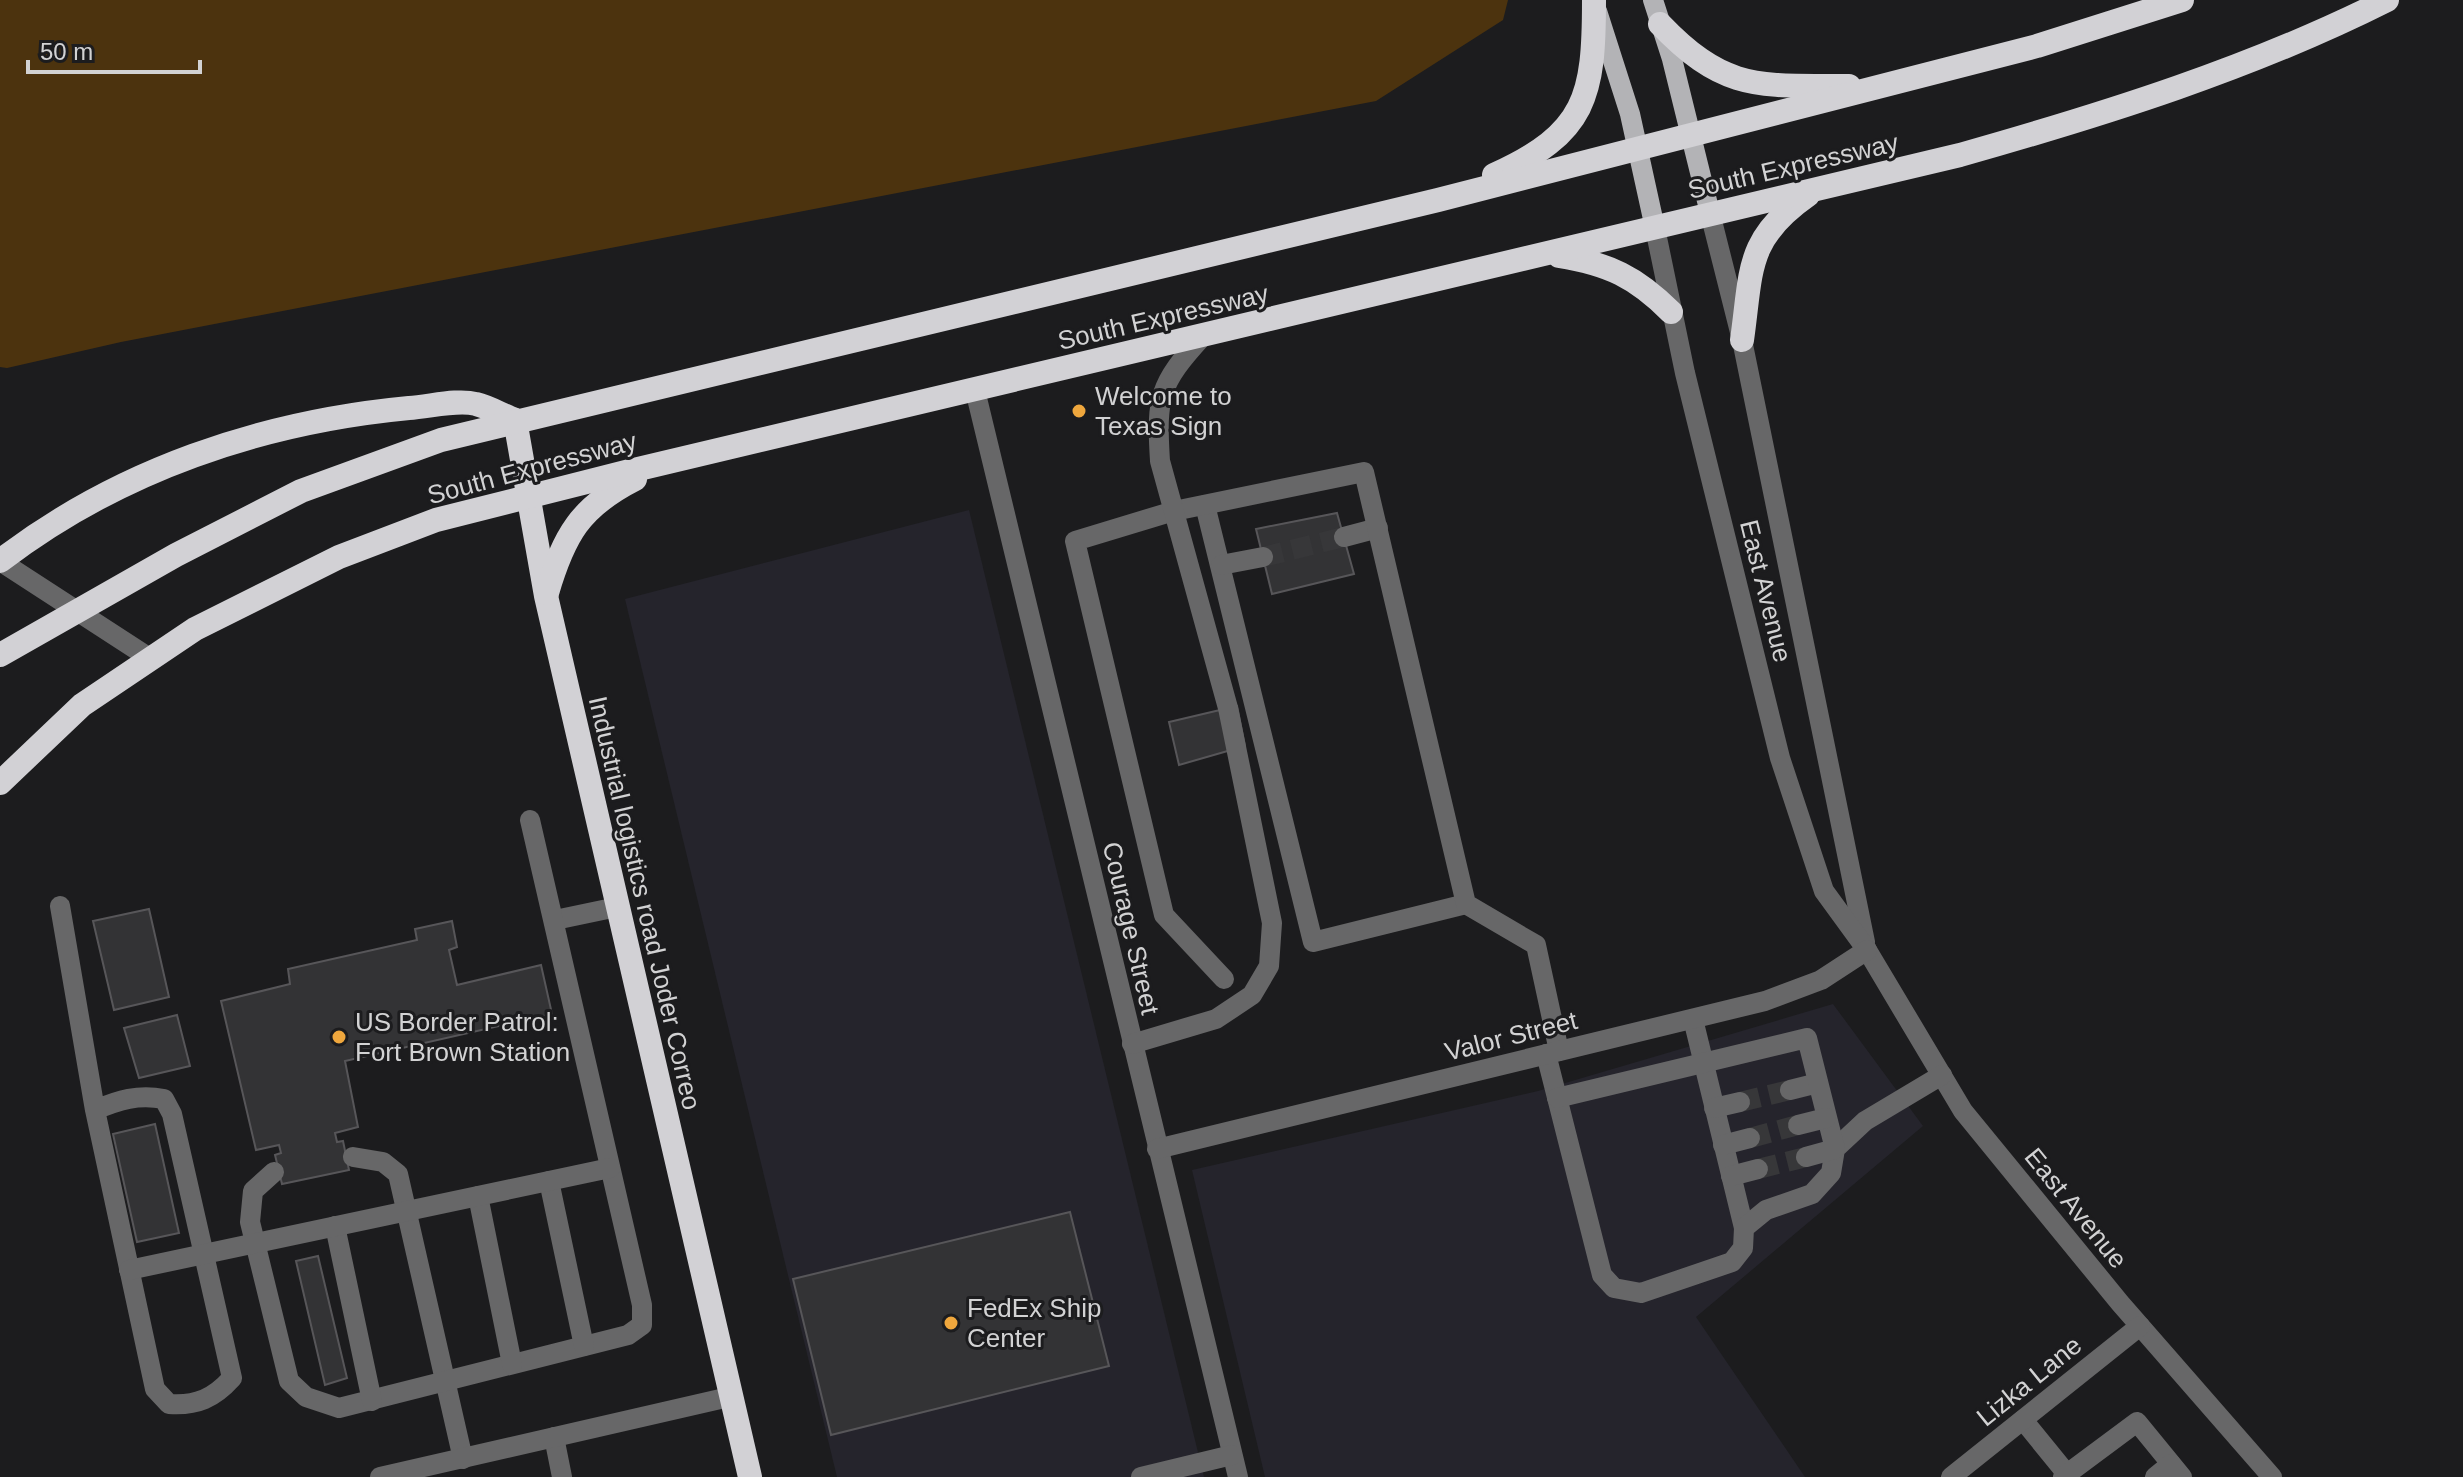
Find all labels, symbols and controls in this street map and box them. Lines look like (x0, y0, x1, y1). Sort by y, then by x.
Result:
scale bar (28, 24, 200, 74)
text: 50 m (40, 38, 93, 65)
street label: South Expressway (1685, 127, 1901, 205)
street label: South Expressway (1055, 278, 1271, 356)
place label: Welcome to Texas Sign (1095, 381, 1232, 441)
marker: Welcome to Texas Sign (1070, 402, 1088, 420)
street label: South Expressway (424, 426, 640, 510)
street label: East Avenue (1734, 517, 1798, 665)
street label: Industrial logistics road Joder Correo (583, 693, 707, 1113)
street label: Courage Street (1097, 839, 1166, 1018)
street label: Valor Street (1442, 1005, 1581, 1067)
place label: US Border Patrol: Fort Brown Station (355, 1007, 570, 1067)
marker: US Border Patrol: Fort Brown Station (330, 1028, 348, 1046)
street label: East Avenue (2019, 1142, 2133, 1274)
place label: FedEx Ship Center (967, 1293, 1101, 1353)
marker: FedEx Ship Center (942, 1314, 960, 1332)
street label: Lizka Lane (1971, 1330, 2087, 1432)

